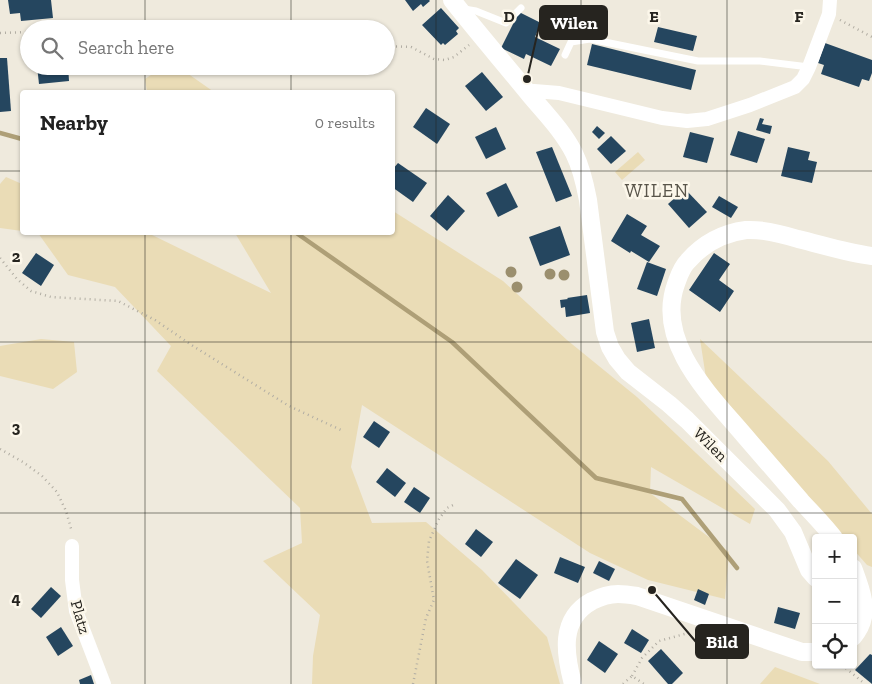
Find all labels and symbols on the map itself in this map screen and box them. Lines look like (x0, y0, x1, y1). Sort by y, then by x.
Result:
callout: Wilen (540, 6, 607, 39)
text: D (503, 7, 515, 26)
text: E (649, 7, 659, 26)
text: F (794, 7, 804, 26)
text: Wilen (550, 12, 598, 34)
district label: WILEN (625, 179, 689, 202)
text: 2 (12, 247, 21, 266)
text: 3 (12, 418, 21, 437)
street label: Wilen (690, 423, 732, 466)
text: 4 (11, 589, 21, 608)
street label: Platz (67, 598, 94, 636)
callout: Bild (696, 625, 748, 658)
text: Bild (706, 631, 739, 653)

